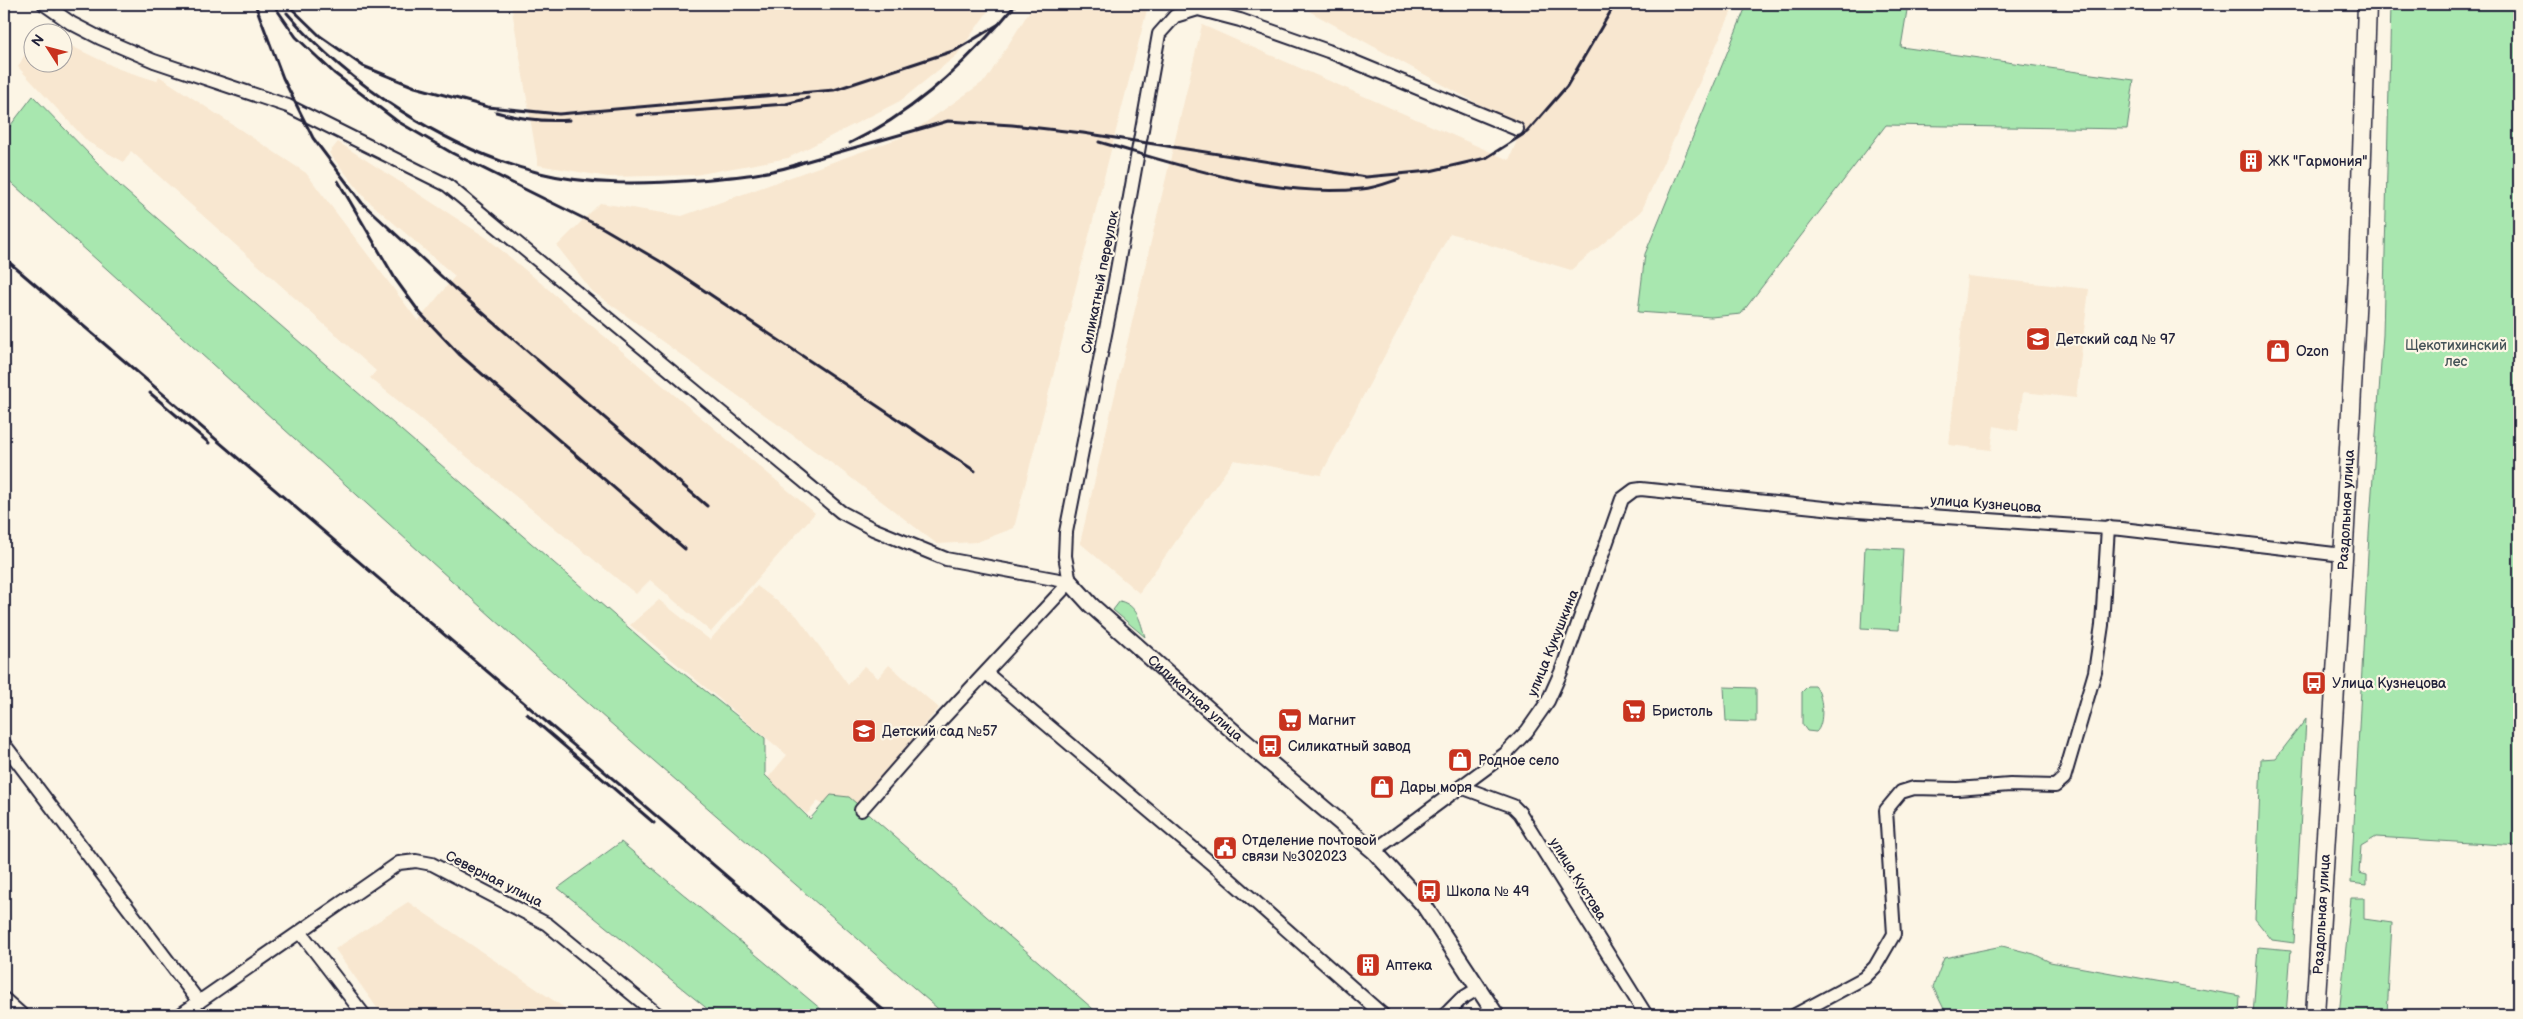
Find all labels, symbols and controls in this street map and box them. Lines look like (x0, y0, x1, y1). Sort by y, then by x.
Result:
north arrow (22, 22, 72, 72)
text: N (28, 31, 48, 50)
building icon: ЖК "Гармония" (2238, 148, 2264, 174)
place label: ЖК "Гармония" (2268, 153, 2367, 170)
street label: Силикатный переулок (1078, 208, 1122, 355)
school or university icon: Детский сад № 97 (2025, 326, 2051, 352)
place label: Детский сад № 97 (2056, 331, 2175, 348)
park label: Щекотихинский лес (2405, 337, 2507, 370)
shop icon: Ozon (2265, 338, 2291, 364)
place label: Ozon (2296, 343, 2329, 360)
street label: Раздольная улица (2334, 448, 2357, 571)
street label: улица Кузнецова (1930, 492, 2043, 516)
street label: улица Кукушкина (1524, 586, 1583, 699)
street label: Силикатная улица (1144, 651, 1247, 745)
bus stop icon: Улица Кузнецова (2301, 670, 2327, 696)
place label: Улица Кузнецова (2332, 675, 2447, 692)
supermarket icon: Бристоль (1621, 698, 1647, 724)
place label: Бристоль (1652, 703, 1713, 720)
supermarket icon: Магнит (1277, 707, 1303, 733)
place label: Магнит (1308, 712, 1356, 729)
school or university icon: Детский сад №57 (851, 718, 877, 744)
place label: Детский сад №57 (882, 723, 997, 740)
bus stop icon: Силикатный завод (1257, 733, 1283, 759)
place label: Силикатный завод (1288, 738, 1411, 755)
shop icon: Родное село (1447, 747, 1473, 773)
place label: Родное село (1478, 752, 1559, 769)
shop icon: Дары моря (1369, 774, 1395, 800)
place label: Дары моря (1400, 779, 1472, 796)
place label: Отделение почтовой связи №302023 (1242, 832, 1377, 865)
public building icon: Отделение почтовой связи №302023 (1212, 835, 1238, 861)
street label: улица Кустова (1546, 835, 1611, 924)
street label: Северная улица (443, 847, 546, 911)
street label: Раздольная улица (2309, 853, 2333, 975)
bus stop icon: Школа № 49 (1416, 878, 1442, 904)
place label: Школа № 49 (1446, 883, 1529, 900)
building icon: Аптека (1355, 952, 1381, 978)
place label: Аптека (1385, 957, 1433, 974)

